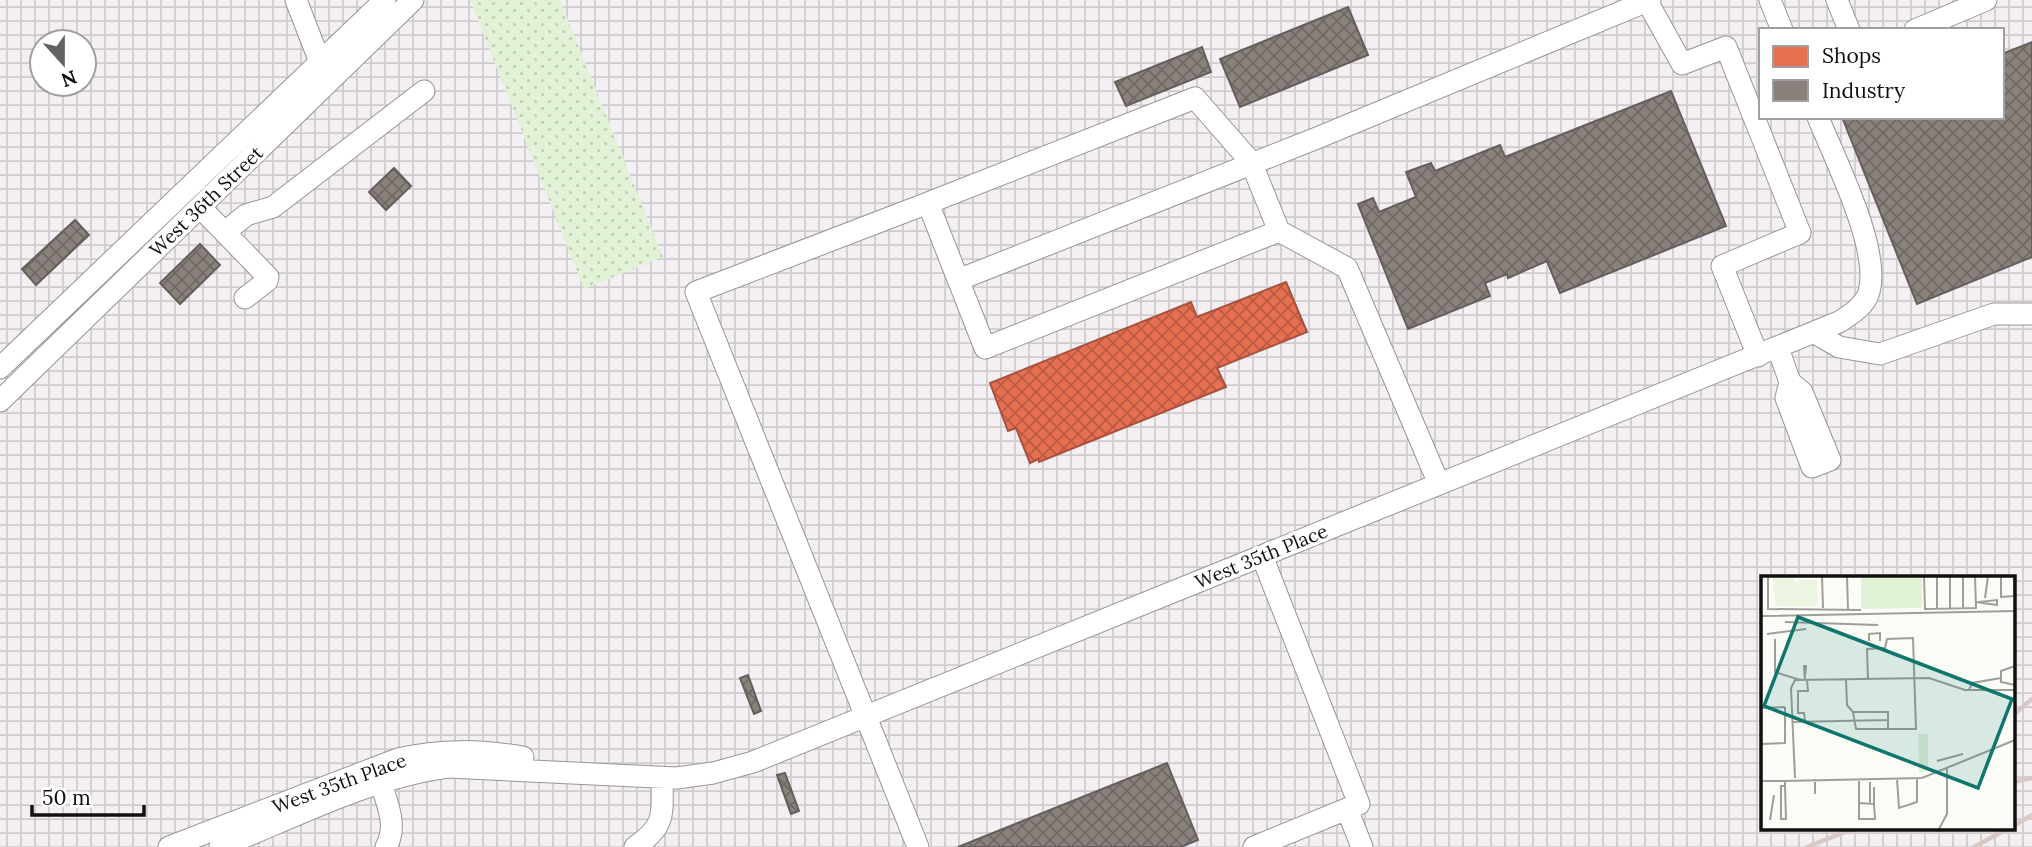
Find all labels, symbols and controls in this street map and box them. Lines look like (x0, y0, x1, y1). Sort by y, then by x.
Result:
north arrow (28, 28, 98, 98)
legend (1759, 28, 2004, 119)
text: Shops (1822, 42, 1881, 69)
text: N (58, 65, 80, 93)
text: Industry (1822, 77, 1905, 104)
street label: West 36th Street (144, 140, 268, 261)
street label: West 35th Place (1191, 518, 1331, 594)
inset map (1761, 576, 2014, 830)
street label: West 35th Place (269, 748, 409, 818)
scale bar (32, 774, 144, 818)
text: 50 m (42, 784, 91, 811)

